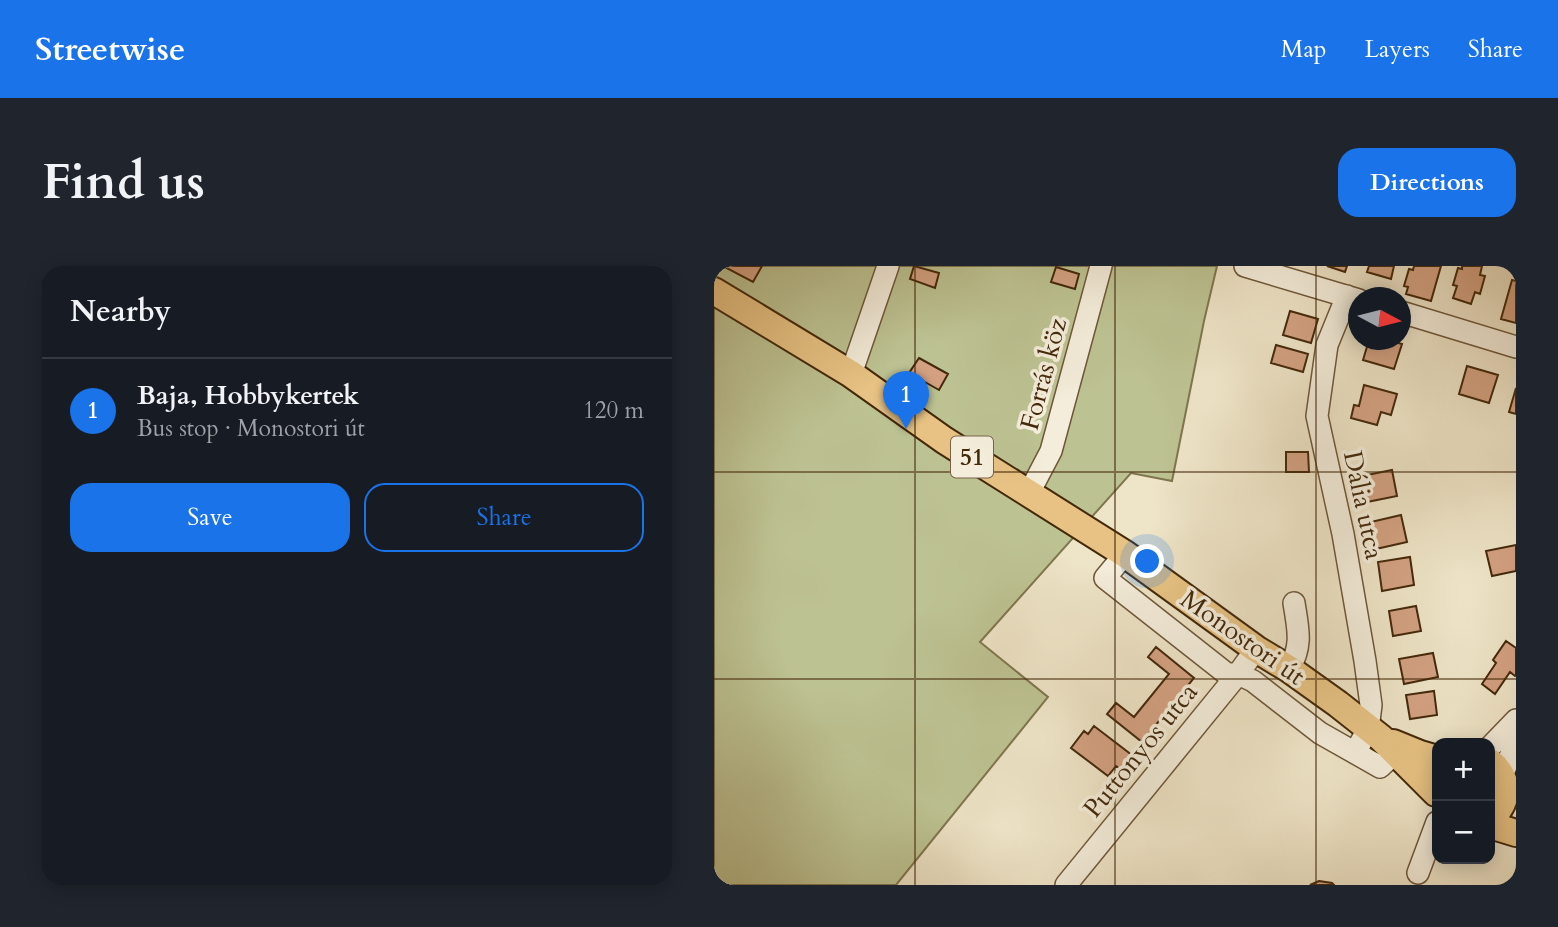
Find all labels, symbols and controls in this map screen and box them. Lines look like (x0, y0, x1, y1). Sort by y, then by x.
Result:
text: Streetwise (35, 27, 185, 72)
text: Map (1281, 33, 1327, 66)
text: Layers (1365, 33, 1430, 66)
text: Share (1468, 33, 1523, 66)
button: Directions (1338, 148, 1516, 217)
text: Find us (42, 149, 205, 216)
north arrow (1348, 287, 1411, 350)
text: Nearby (70, 291, 171, 332)
street label: Forrás köz (1012, 314, 1075, 434)
pin: 1 (883, 371, 929, 429)
text: Baja, Hobbykertek (137, 378, 359, 413)
text: 1 (87, 395, 99, 426)
text: 120 m (583, 395, 644, 426)
text: Bus stop · Monostori út (137, 413, 365, 444)
road number: 51 (951, 436, 993, 477)
street label: Dália utca (1335, 448, 1392, 563)
button: Save (70, 483, 350, 552)
button: Share (364, 483, 644, 552)
your location (1130, 544, 1164, 578)
street label: Monostori út (1173, 582, 1312, 693)
street label: Puttonyos utca (1075, 676, 1206, 825)
map controls (1432, 738, 1495, 864)
button: + (1432, 738, 1495, 801)
button: − (1432, 801, 1495, 864)

